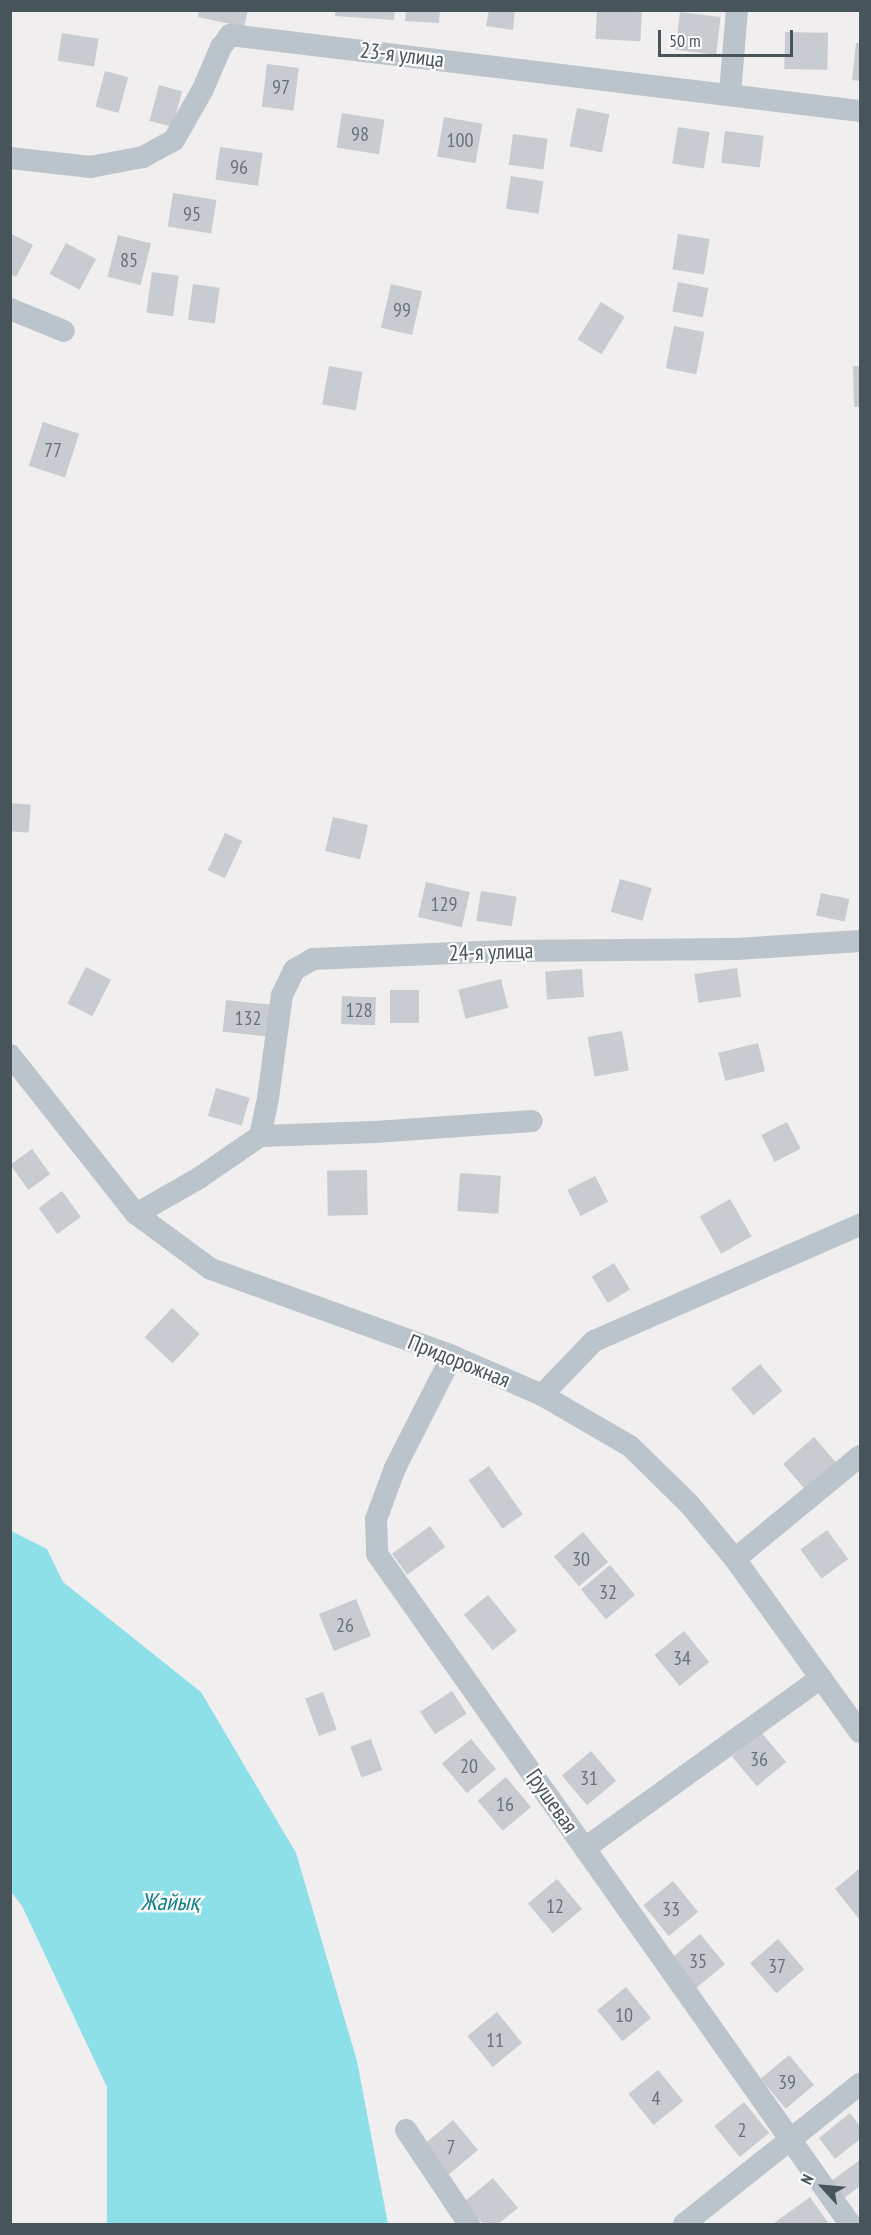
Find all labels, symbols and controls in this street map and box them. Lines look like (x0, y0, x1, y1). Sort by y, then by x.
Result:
scale bar (661, 18, 796, 56)
text: 50 m (669, 29, 701, 52)
street label: 23-я улица (358, 37, 446, 73)
house number: 97 (272, 75, 290, 99)
house number: 98 (351, 122, 369, 146)
house number: 100 (447, 128, 473, 152)
house number: 96 (230, 155, 248, 179)
house number: 95 (183, 202, 201, 226)
house number: 85 (120, 248, 138, 272)
house number: 99 (393, 298, 411, 322)
house number: 77 (44, 438, 62, 462)
house number: 129 (431, 892, 457, 916)
street label: 24-я улица (448, 937, 534, 967)
house number: 128 (346, 998, 372, 1022)
house number: 132 (235, 1006, 261, 1030)
street label: Придорожная (404, 1329, 514, 1393)
house number: 30 (572, 1547, 590, 1571)
house number: 32 (599, 1580, 617, 1604)
house number: 26 (336, 1613, 354, 1637)
house number: 34 (673, 1646, 691, 1670)
house number: 36 (750, 1747, 768, 1771)
house number: 20 (460, 1754, 478, 1778)
street label: Грушевая (521, 1764, 583, 1838)
house number: 31 (580, 1766, 598, 1790)
house number: 16 (496, 1792, 514, 1816)
water label: Жайық (141, 1888, 199, 1916)
house number: 12 (546, 1894, 564, 1918)
house number: 33 (662, 1897, 680, 1921)
house number: 35 (689, 1949, 707, 1973)
house number: 37 (768, 1954, 786, 1978)
house number: 10 (615, 2003, 633, 2027)
house number: 11 (486, 2028, 504, 2052)
house number: 39 (778, 2070, 796, 2094)
house number: 4 (652, 2086, 660, 2110)
house number: 2 (738, 2118, 746, 2142)
house number: 7 (447, 2135, 455, 2159)
north arrow (793, 2157, 853, 2217)
text: N (796, 2171, 818, 2187)

